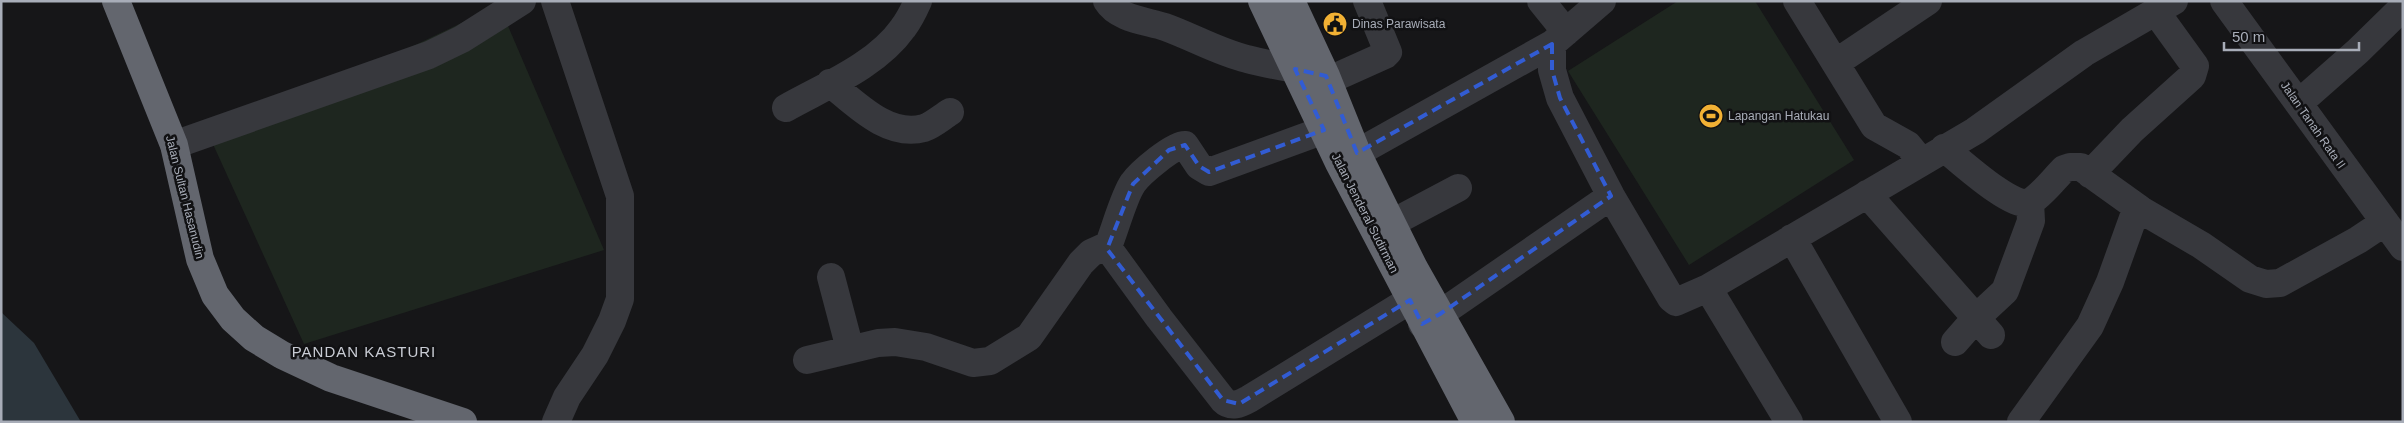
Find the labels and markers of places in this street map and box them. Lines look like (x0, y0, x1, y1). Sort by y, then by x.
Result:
public building icon: Dinas Parawisata (1322, 11, 1348, 37)
place label: Dinas Parawisata (1352, 17, 1446, 31)
sports icon: Lapangan Hatukau (1698, 103, 1724, 129)
place label: Lapangan Hatukau (1728, 109, 1829, 123)

